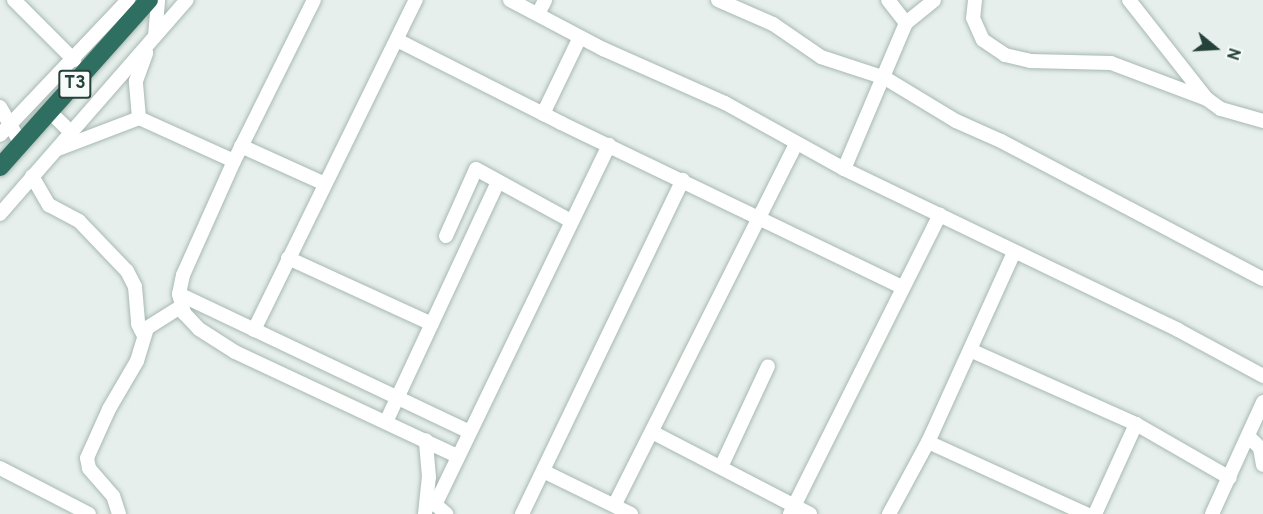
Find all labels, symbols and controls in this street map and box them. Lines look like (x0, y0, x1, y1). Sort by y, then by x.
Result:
north arrow (1185, 18, 1245, 78)
text: N (1221, 45, 1243, 62)
road number: T3 (57, 69, 93, 99)

